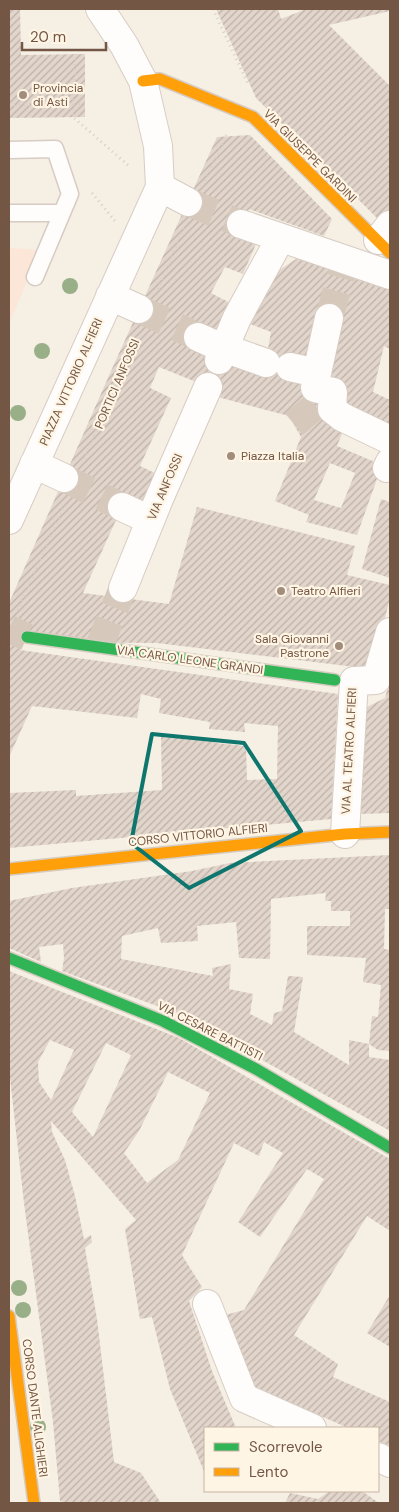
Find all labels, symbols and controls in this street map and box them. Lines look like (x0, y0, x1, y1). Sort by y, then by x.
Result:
scale bar (22, 20, 106, 52)
text: 20 m (30, 27, 66, 47)
place label: Provincia di Asti (33, 80, 83, 110)
marker: Provincia di Asti (17, 89, 29, 101)
street label: VIA GIUSEPPE GARDINI (260, 106, 360, 206)
street label: PIAZZA VITTORIO ALFIERI (36, 316, 106, 448)
street label: PORTICI ANFOSSI (91, 337, 143, 431)
place label: Piazza Italia (241, 448, 304, 464)
marker: Piazza Italia (225, 450, 237, 462)
street label: VIA ANFOSSI (144, 451, 186, 523)
place label: Teatro Alfieri (291, 583, 361, 599)
marker: Teatro Alfieri (275, 585, 287, 597)
place label: Sala Giovanni Pastrone (255, 631, 329, 661)
marker: Sala Giovanni Pastrone (333, 640, 345, 652)
street label: VIA CARLO LEONE GRANDI (116, 642, 264, 678)
street label: VIA AL TEATRO ALFIERI (338, 687, 360, 815)
street label: CORSO VITTORIO ALFIERI (127, 820, 269, 850)
street label: VIA CESARE BATTISTI (155, 998, 265, 1064)
street label: CORSO DANTE ALIGHIERI (19, 1338, 51, 1478)
legend (204, 1427, 379, 1492)
text: Scorrevole (249, 1437, 323, 1457)
text: Lento (249, 1462, 288, 1482)

